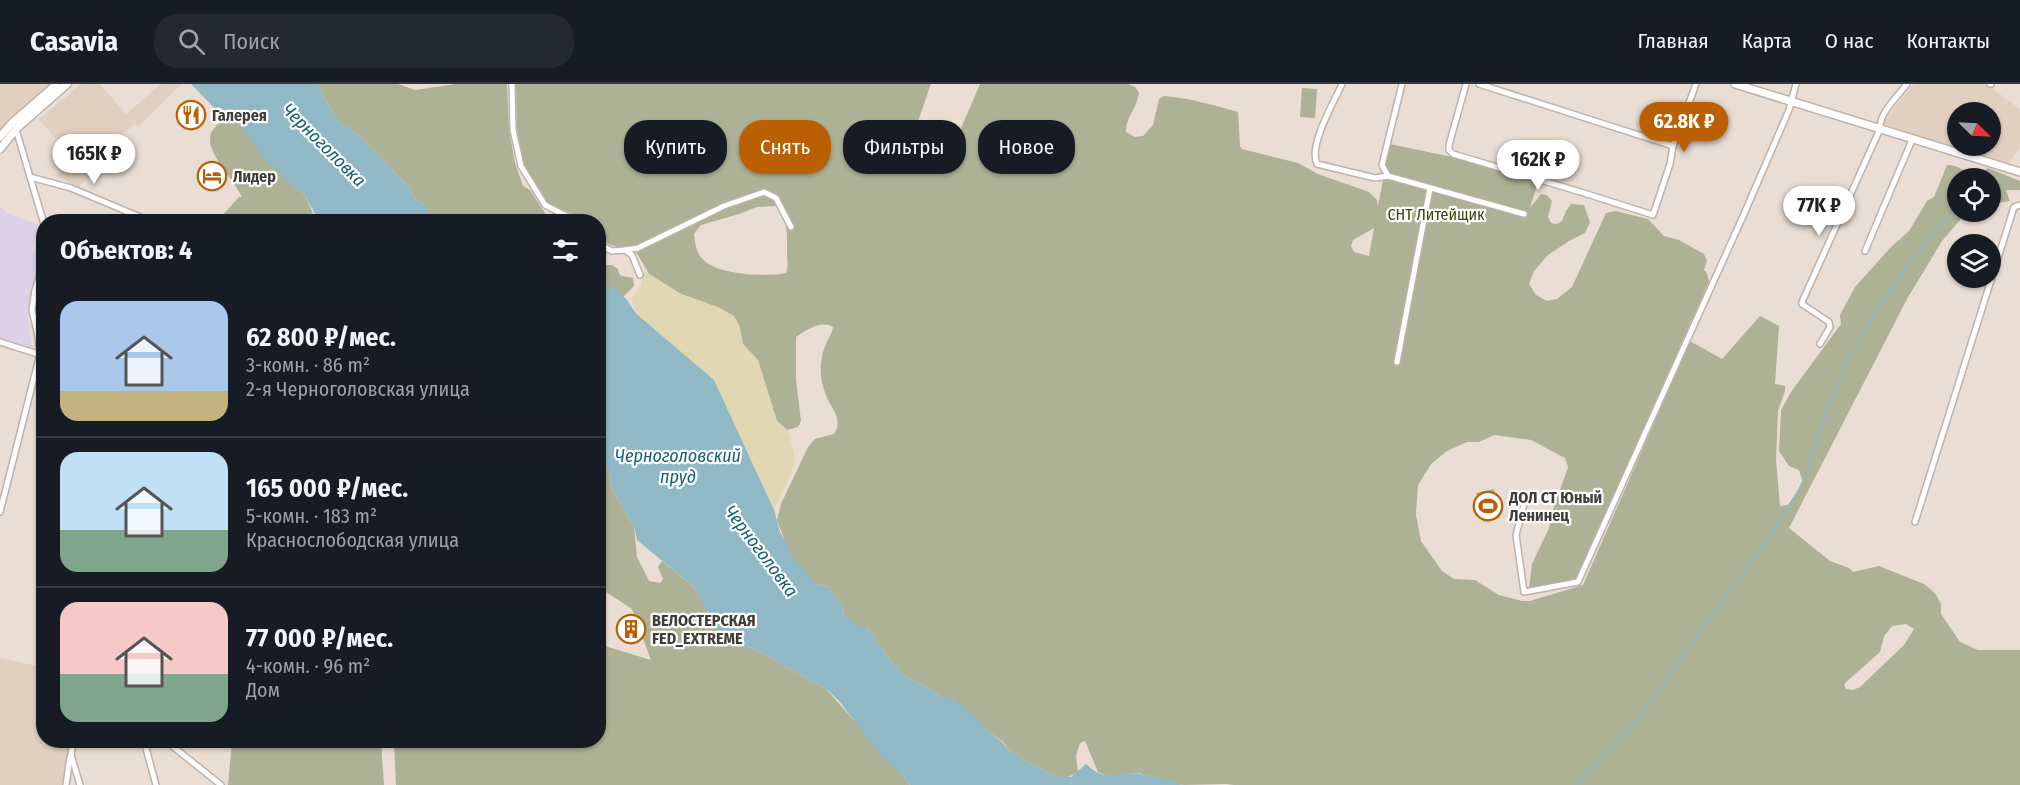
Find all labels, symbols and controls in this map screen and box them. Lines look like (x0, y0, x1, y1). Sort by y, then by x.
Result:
search box (154, 14, 574, 68)
text: Casavia (30, 25, 118, 58)
icon: search (175, 25, 208, 58)
text: Поиск (223, 28, 280, 55)
text: Главная (1638, 28, 1709, 54)
text: Карта (1742, 28, 1792, 54)
text: О нас (1825, 28, 1873, 54)
text: Контакты (1906, 28, 1990, 54)
restaurant icon: Галерея (175, 99, 207, 131)
water label: Черноголовка (278, 99, 370, 191)
pin: 62.8K ₽ (1629, 102, 1739, 153)
north arrow (1947, 102, 2001, 156)
map controls (1947, 102, 2001, 288)
place label: Галерея (212, 106, 267, 125)
text: 62.8K ₽ (1653, 109, 1715, 133)
chip: Купить (624, 120, 727, 174)
chip: Снять (739, 120, 831, 174)
chip: Фильтры (843, 120, 966, 174)
chip: Новое (978, 120, 1075, 174)
pin: 165K ₽ (45, 134, 143, 185)
pin: 162K ₽ (1489, 140, 1587, 191)
text: 165K ₽ (66, 141, 122, 165)
text: 162K ₽ (1511, 147, 1565, 171)
hotel icon: Лидер (196, 160, 228, 192)
place label: Лидер (233, 167, 276, 186)
button: locate (1947, 168, 2001, 222)
pin: 77K ₽ (1777, 186, 1861, 237)
text: 77K ₽ (1797, 193, 1841, 217)
park label: СНТ Литейщик (1387, 205, 1485, 224)
icon: filters (549, 234, 582, 267)
button: layers (1947, 234, 2001, 288)
text: Объектов: 4 (60, 235, 192, 266)
text: 62 800 ₽/мес. (246, 322, 396, 353)
icon: home (108, 325, 180, 397)
text: 3-комн. · 86 m² (246, 353, 370, 377)
text: 2-я Черноголовская улица (246, 377, 470, 401)
water label: Черноголовский пруд (615, 445, 741, 488)
text: 165 000 ₽/мес. (246, 473, 408, 504)
icon: home (108, 476, 180, 548)
place label: ДОЛ СТ Юный Ленинец (1508, 488, 1602, 525)
sports icon: ДОЛ СТ Юный Ленинец (1472, 490, 1504, 522)
water label: Черноголовка (719, 501, 803, 601)
text: 5-комн. · 183 m² (246, 504, 377, 528)
text: Краснослободская улица (246, 528, 459, 552)
place label: ВЕЛОСТЕРСКАЯ FED_EXTREME (652, 611, 756, 648)
building icon: ВЕЛОСТЕРСКАЯ FED_EXTREME (615, 613, 647, 645)
text: 77 000 ₽/мес. (246, 623, 393, 654)
icon: home (108, 626, 180, 698)
text: 4-комн. · 96 m² (246, 654, 370, 678)
text: Дом (246, 678, 280, 702)

